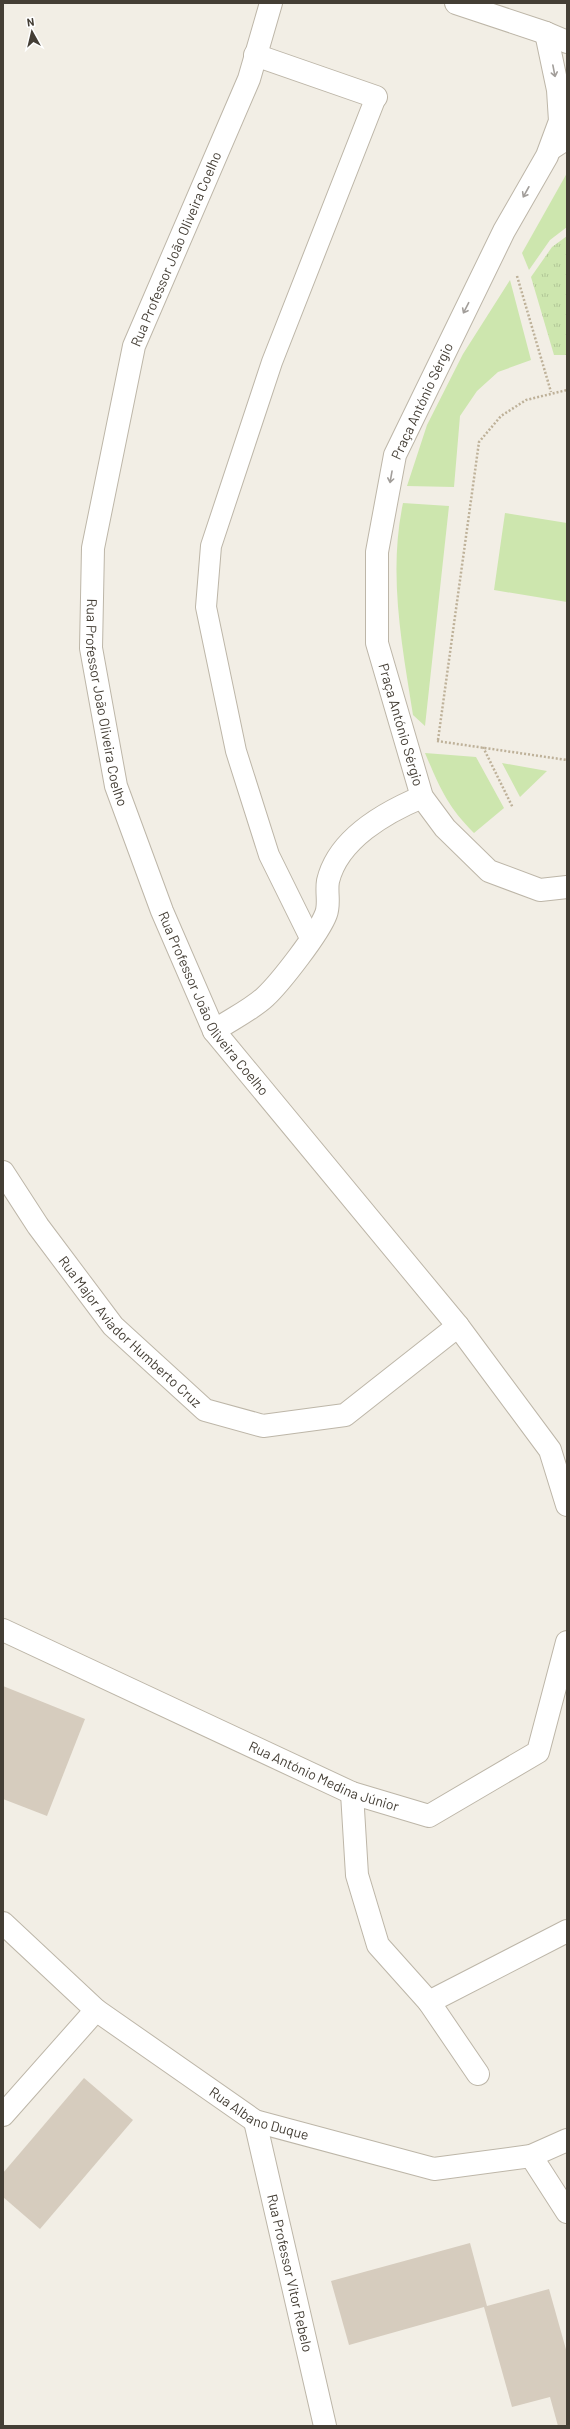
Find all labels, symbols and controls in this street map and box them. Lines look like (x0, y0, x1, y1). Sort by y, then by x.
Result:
north arrow (12, 12, 52, 52)
text: N (26, 15, 35, 29)
one-way arrow (550, 64, 558, 77)
street label: Rua Professor João Oliveira Coelho (127, 149, 224, 349)
one-way arrow (522, 186, 529, 198)
one-way arrow (462, 302, 469, 314)
street label: Praça António Sérgio (387, 340, 456, 462)
one-way arrow (386, 470, 394, 483)
street label: Rua Professor João Oliveira Coelho (83, 599, 132, 809)
street label: Praça António Sérgio (375, 661, 427, 788)
street label: Rua Professor João Oliveira Coelho (155, 909, 273, 1099)
street label: Rua Major Aviador Humberto Cruz (55, 1252, 205, 1411)
street label: Rua António Medina Júnior (246, 1737, 401, 1815)
street label: Rua Albano Duque (206, 2083, 311, 2143)
street label: Rua Professor Vitor Rebelo (264, 2192, 317, 2354)

